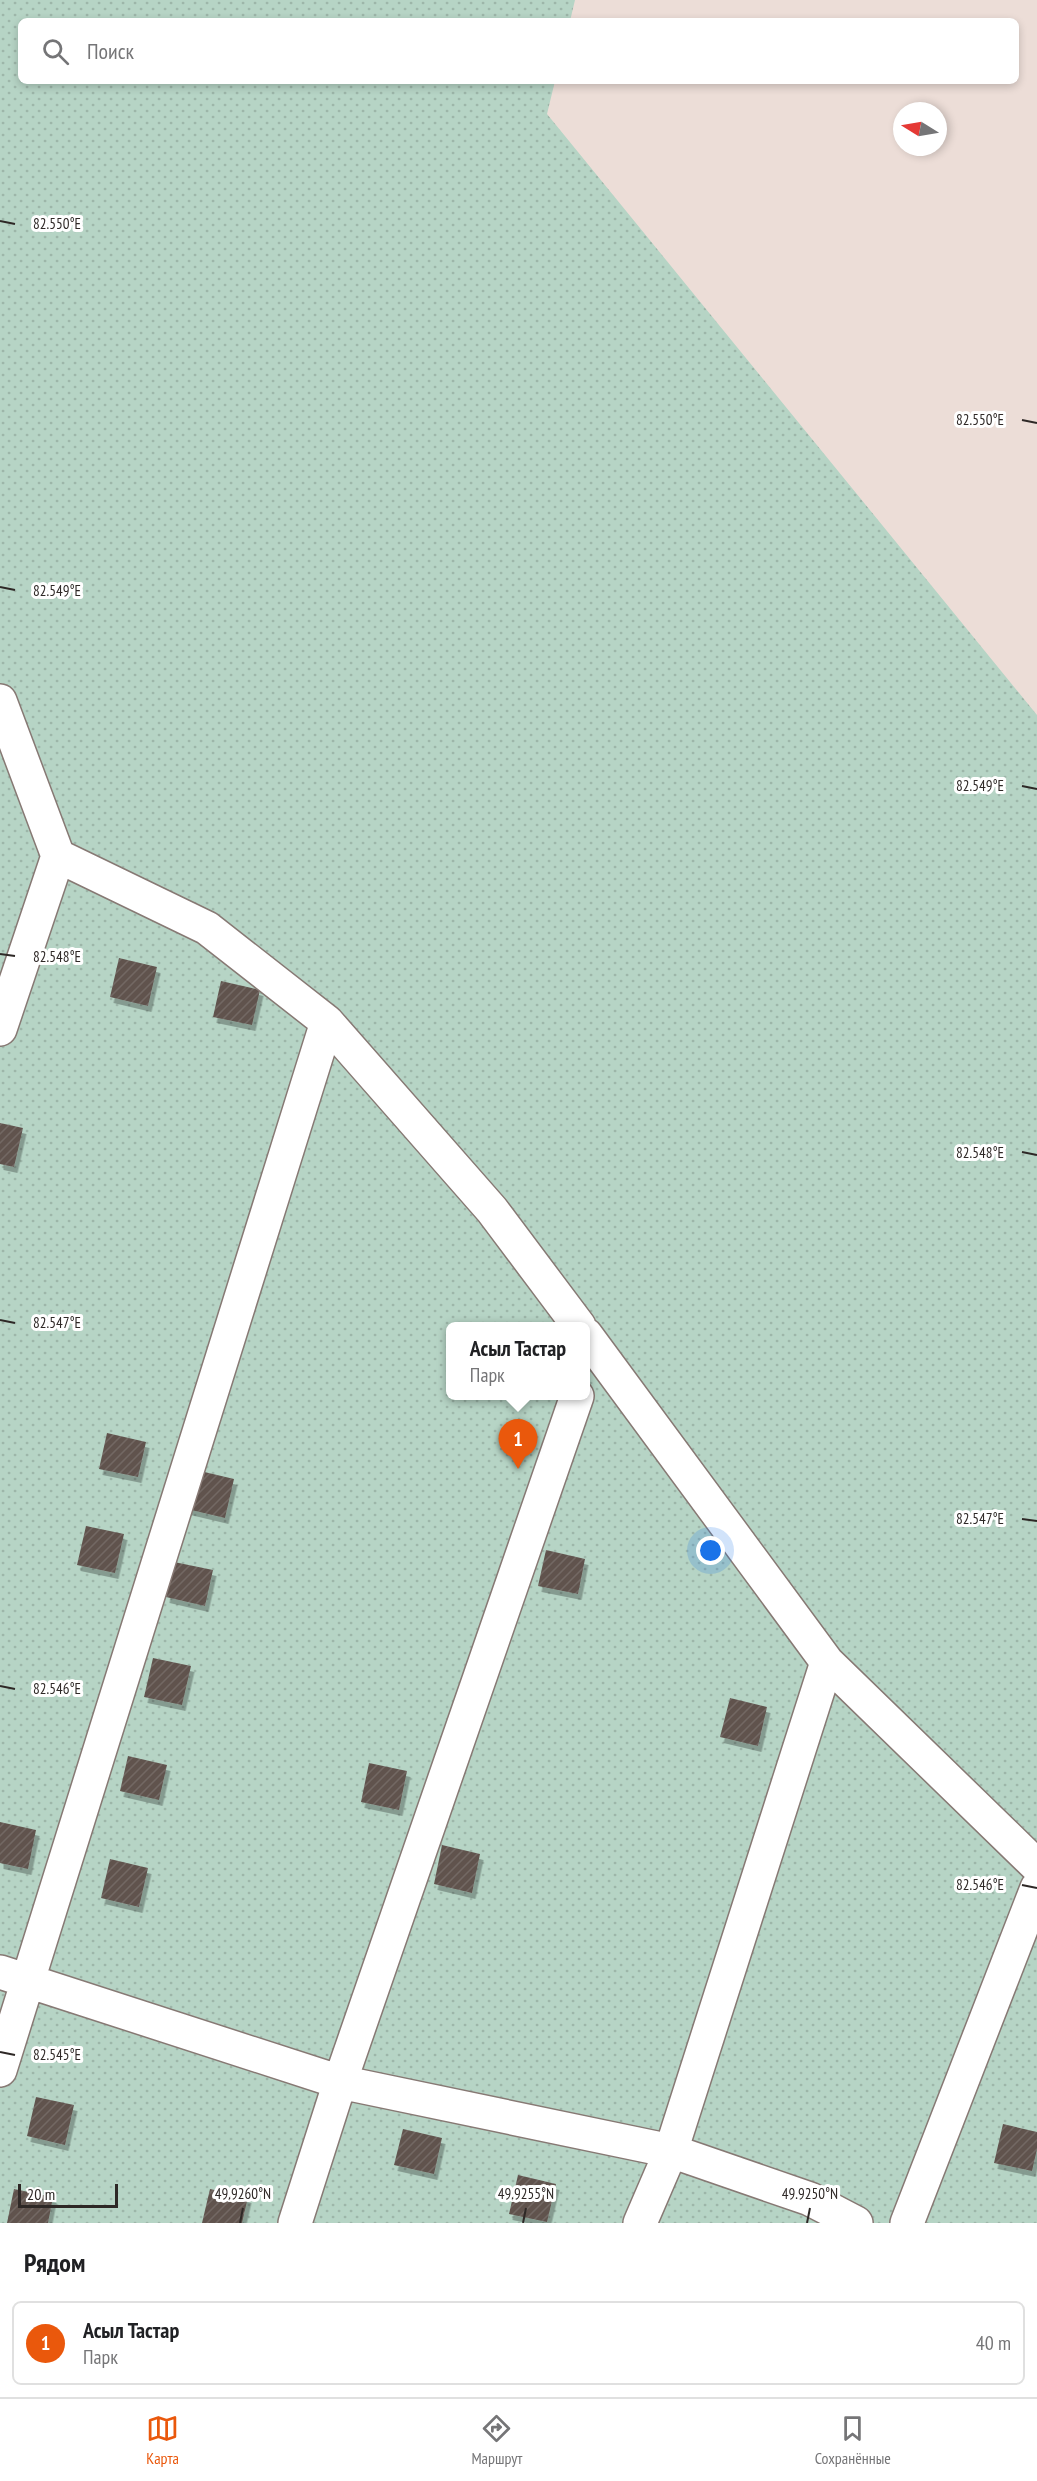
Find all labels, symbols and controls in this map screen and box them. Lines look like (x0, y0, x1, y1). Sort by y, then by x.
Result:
search box (18, 18, 1019, 84)
icon: search (39, 35, 72, 68)
text: Поиск (87, 37, 134, 65)
north arrow (893, 102, 947, 156)
text: 82.550°E (33, 214, 81, 233)
text: 82.550°E (956, 410, 1004, 429)
text: 82.549°E (33, 581, 81, 600)
text: 82.549°E (956, 776, 1004, 795)
text: 82.548°E (33, 947, 81, 966)
text: 82.548°E (956, 1143, 1004, 1162)
text: 82.547°E (33, 1313, 81, 1332)
popup (446, 1322, 590, 1400)
text: Асыл Тастар (470, 1334, 566, 1362)
text: Парк (470, 1362, 505, 1388)
pin: 1 (498, 1420, 538, 1469)
text: 82.547°E (956, 1509, 1004, 1528)
your location (696, 1536, 725, 1565)
text: 82.546°E (33, 1679, 81, 1698)
text: 82.546°E (956, 1875, 1004, 1894)
text: 82.545°E (33, 2045, 81, 2064)
scale bar (18, 2181, 118, 2208)
text: 20 m (27, 2184, 55, 2204)
text: 49.9260°N (215, 2184, 271, 2203)
text: 49.9255°N (498, 2184, 554, 2203)
text: 49.9250°N (782, 2184, 838, 2203)
text: Рядом (24, 2246, 85, 2279)
text: Асыл Тастар (83, 2316, 179, 2344)
text: 1 (41, 2330, 50, 2356)
text: 40 m (976, 2330, 1011, 2356)
text: Парк (83, 2344, 118, 2370)
tab: Карта (146, 2412, 179, 2468)
tab: Маршрут (471, 2412, 522, 2468)
tab: Сохранённые (815, 2412, 891, 2468)

